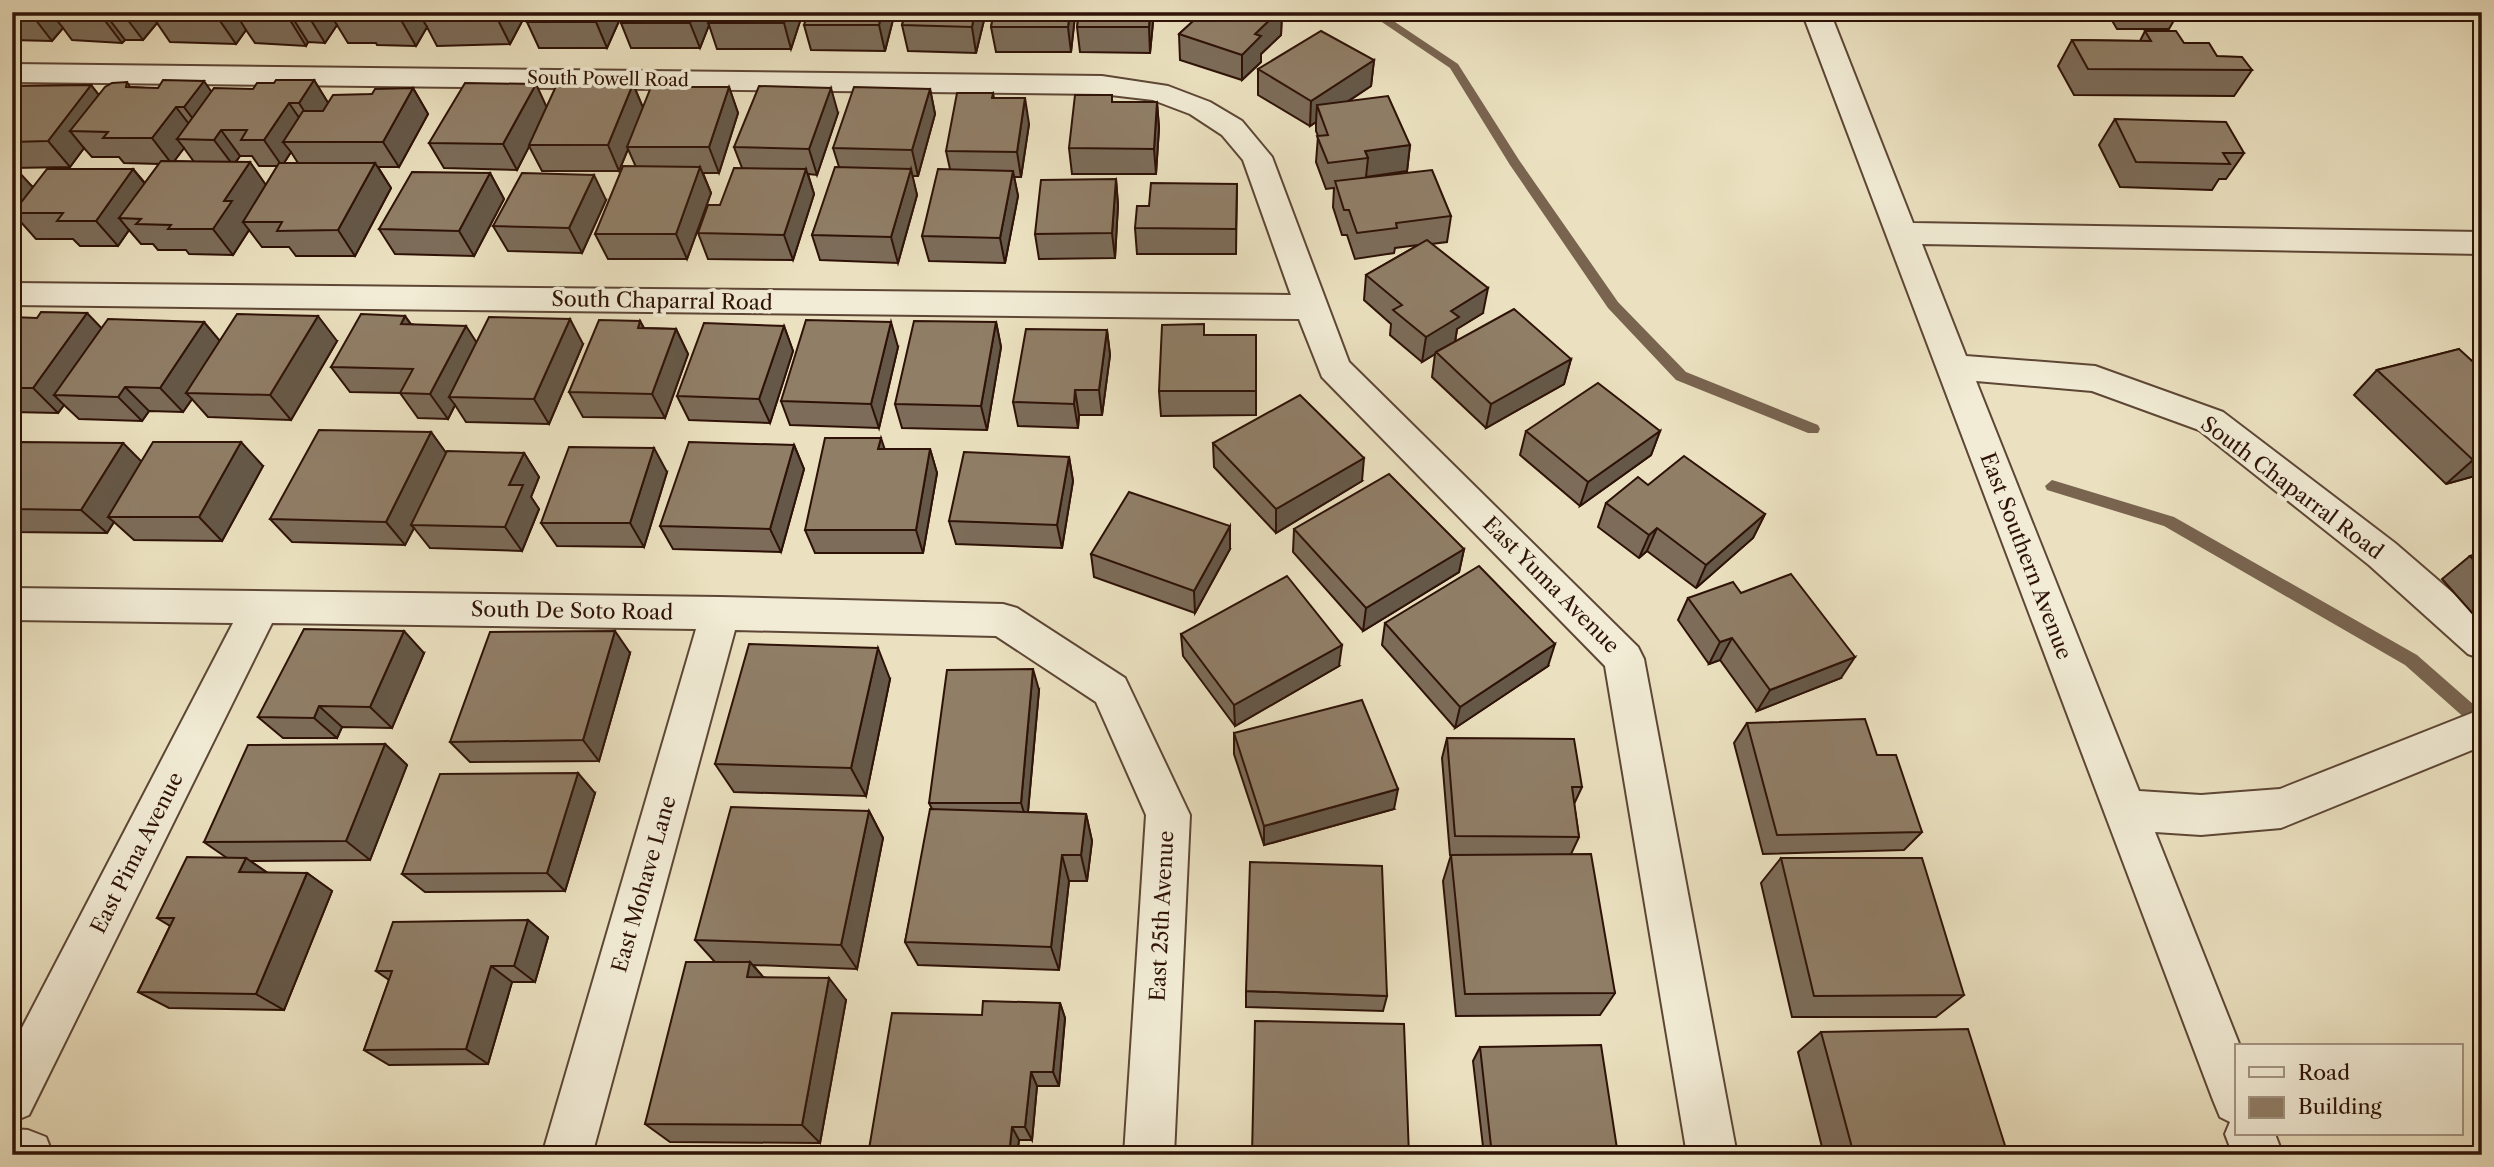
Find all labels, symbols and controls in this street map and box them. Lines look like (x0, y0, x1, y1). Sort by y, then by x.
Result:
street label: South Powell Road (527, 67, 689, 91)
street label: South Chaparral Road (551, 286, 773, 315)
street label: South Chaparral Road (2196, 411, 2388, 564)
street label: East Southern Avenue (1975, 449, 2078, 663)
street label: East Yuma Avenue (1478, 511, 1625, 658)
street label: South De Soto Road (471, 596, 674, 625)
street label: East Pima Avenue (85, 768, 188, 938)
street label: East Mohave Lane (606, 793, 681, 975)
street label: East 25th Avenue (1145, 830, 1178, 1002)
legend (2235, 1044, 2462, 1136)
text: Road (2298, 1060, 2350, 1085)
text: Building (2298, 1094, 2383, 1119)

